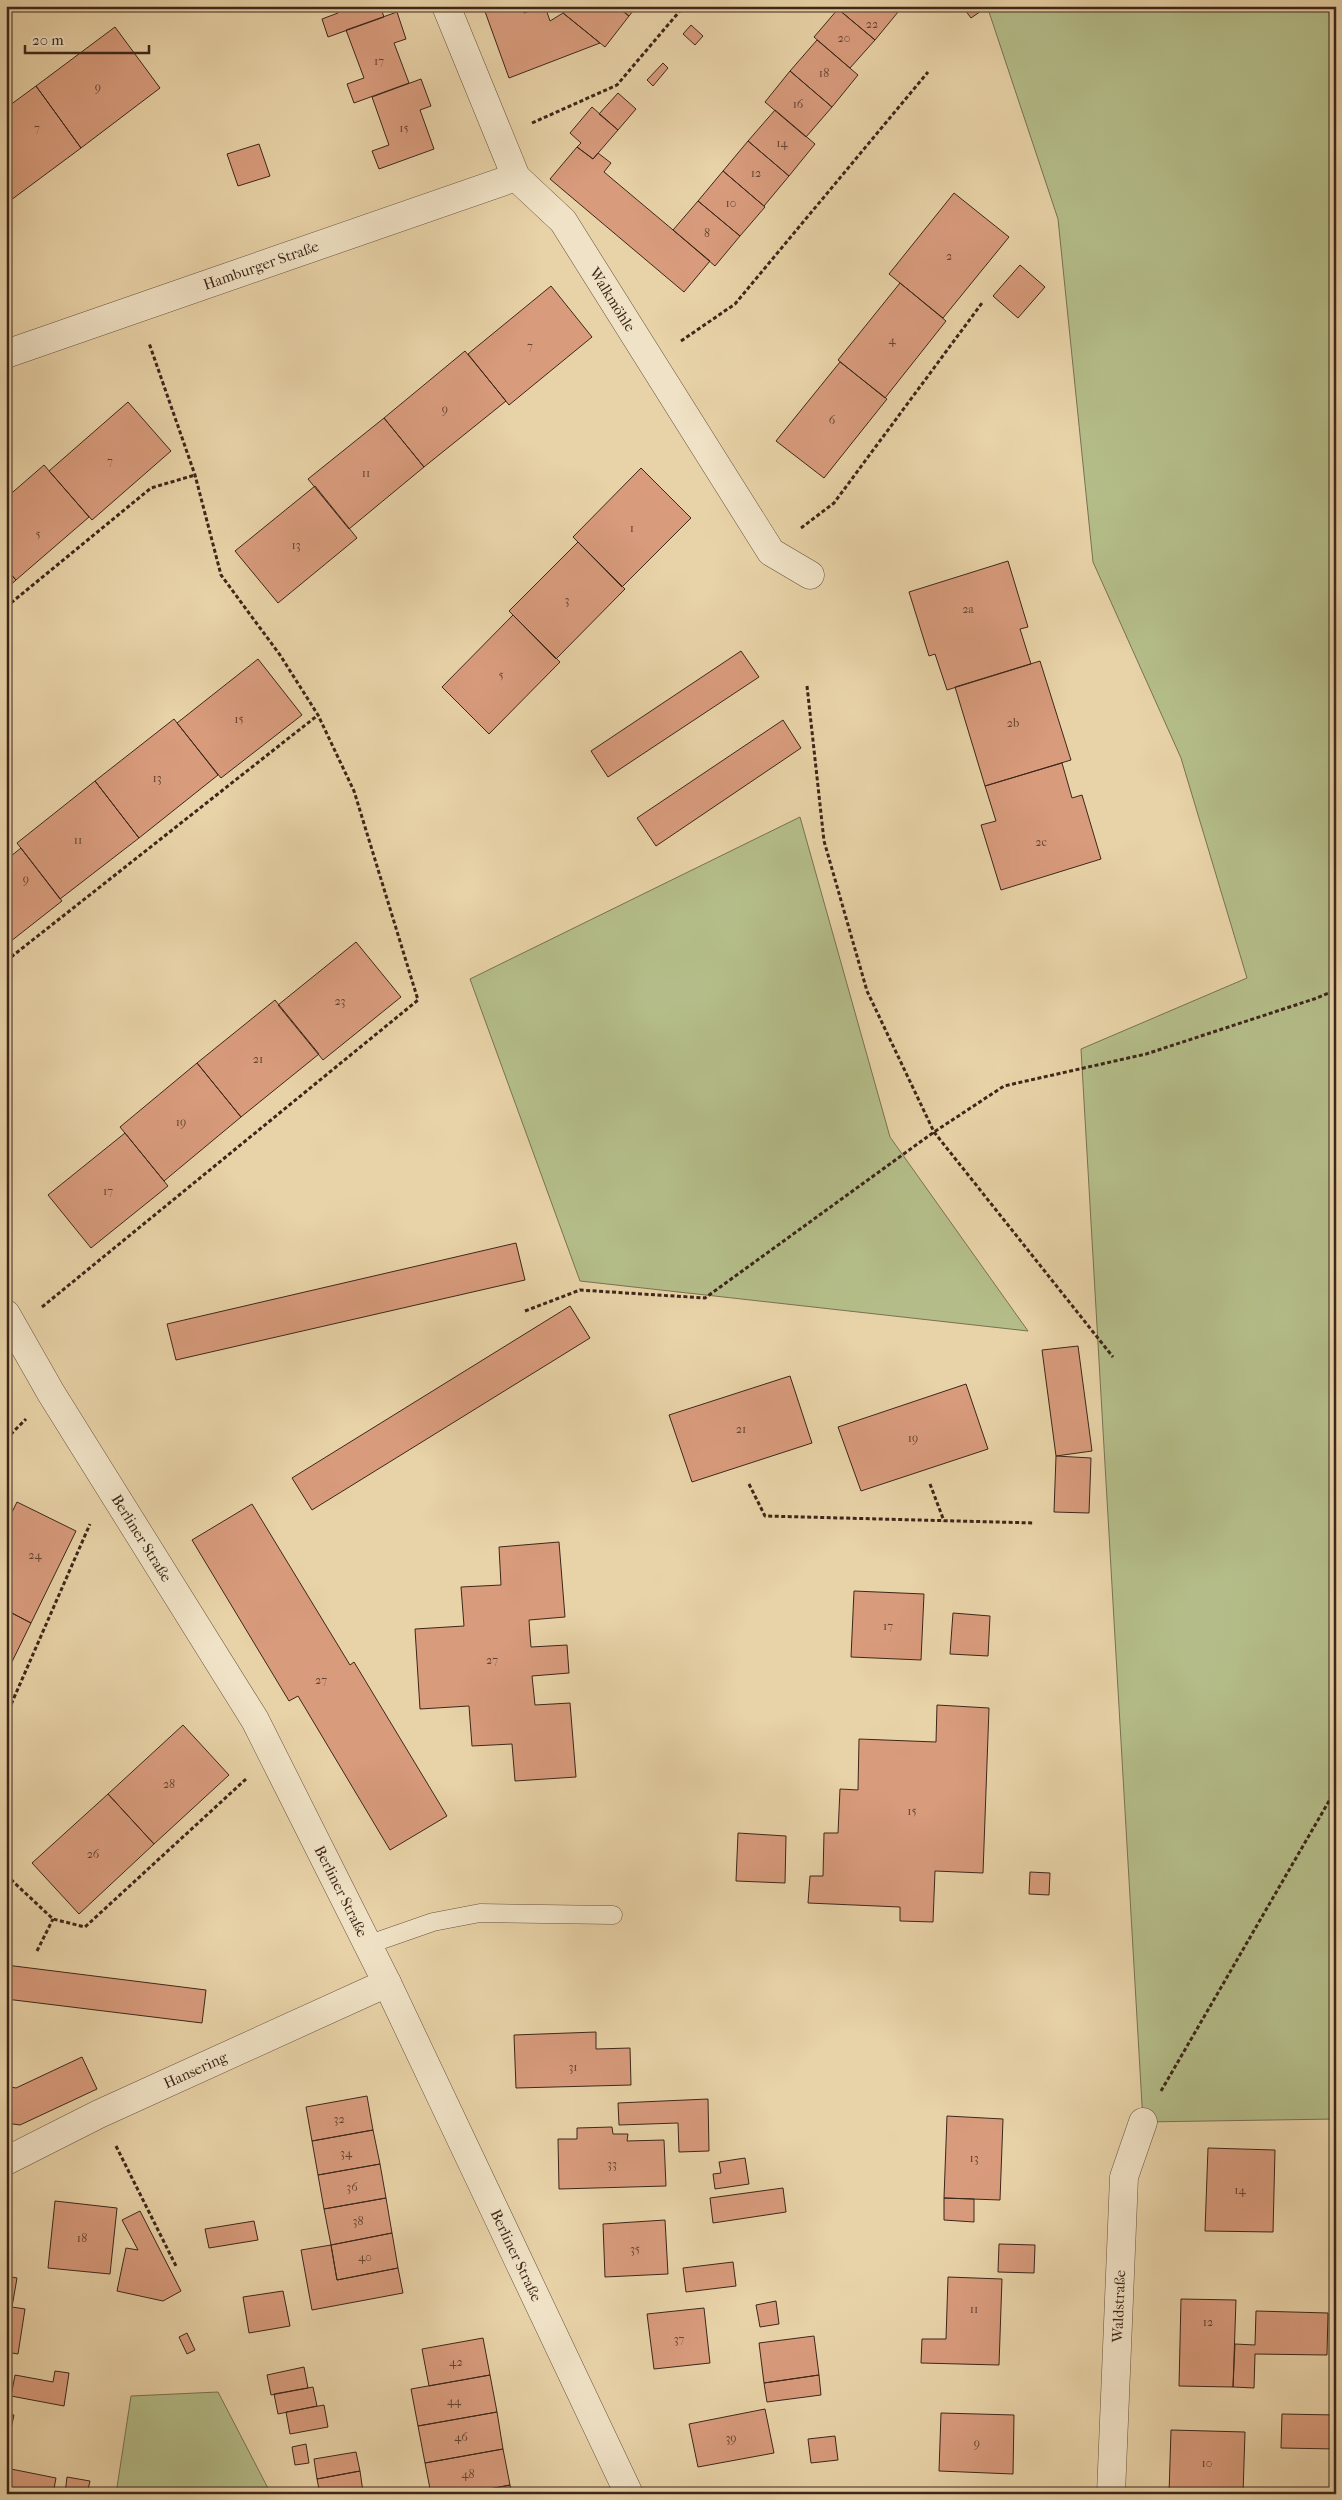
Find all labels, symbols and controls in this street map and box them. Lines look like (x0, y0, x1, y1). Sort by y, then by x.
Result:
house number: 22 (866, 17, 878, 31)
scale bar (25, 22, 149, 54)
text: 20 m (32, 31, 64, 49)
house number: 20 (838, 31, 850, 45)
house number: 17 (374, 54, 384, 68)
house number: 18 (819, 66, 829, 80)
house number: 9 (95, 80, 101, 94)
house number: 16 (793, 97, 804, 111)
house number: 7 (34, 121, 40, 135)
house number: 15 (399, 121, 409, 135)
house number: 14 (776, 136, 789, 150)
house number: 12 (751, 166, 761, 180)
house number: 10 (726, 196, 736, 210)
house number: 8 (704, 226, 710, 240)
street label: Hamburger Straße (201, 237, 322, 294)
house number: 2 (946, 249, 952, 263)
street label: Walkmöhle (585, 263, 640, 336)
house number: 4 (888, 333, 896, 347)
house number: 7 (527, 339, 533, 353)
house number: 9 (442, 402, 448, 416)
house number: 6 (829, 413, 836, 427)
house number: 7 (107, 454, 113, 468)
house number: 11 (362, 466, 370, 480)
house number: 1 (630, 521, 634, 535)
house number: 5 (35, 527, 41, 541)
house number: 13 (291, 538, 301, 552)
house number: 3 (565, 593, 570, 607)
house number: 2a (962, 602, 974, 616)
house number: 5 (498, 668, 504, 682)
house number: 15 (234, 712, 244, 726)
house number: 2b (1007, 716, 1019, 730)
house number: 13 (152, 771, 162, 785)
house number: 11 (74, 833, 82, 847)
house number: 2c (1035, 835, 1047, 849)
house number: 9 (23, 872, 29, 886)
house number: 23 (334, 994, 346, 1008)
house number: 21 (253, 1052, 263, 1066)
house number: 19 (176, 1115, 186, 1129)
house number: 17 (103, 1184, 113, 1198)
house number: 21 (736, 1422, 746, 1436)
house number: 19 (908, 1431, 918, 1445)
street label: Berliner Straße (107, 1491, 176, 1586)
house number: 24 (28, 1548, 43, 1562)
house number: 17 (883, 1619, 893, 1633)
house number: 27 (486, 1653, 498, 1667)
house number: 27 (315, 1673, 327, 1687)
house number: 28 (163, 1777, 175, 1791)
house number: 15 (907, 1804, 917, 1818)
street label: Berliner Straße (311, 1843, 372, 1940)
house number: 26 (87, 1847, 100, 1861)
street label: Hansering (161, 2048, 231, 2092)
house number: 31 (568, 2060, 578, 2074)
house number: 32 (333, 2112, 345, 2126)
house number: 34 (340, 2146, 353, 2160)
house number: 13 (969, 2151, 979, 2165)
house number: 33 (607, 2157, 617, 2171)
house number: 36 (346, 2180, 358, 2194)
house number: 14 (1234, 2183, 1247, 2197)
street label: Berliner Straße (487, 2206, 546, 2305)
house number: 38 (353, 2214, 363, 2228)
house number: 18 (77, 2231, 87, 2245)
house number: 35 (630, 2242, 640, 2256)
house number: 40 (358, 2250, 372, 2264)
street label: Waldstraße (1108, 2269, 1129, 2344)
house number: 11 (970, 2302, 978, 2316)
house number: 12 (1203, 2315, 1213, 2329)
house number: 37 (674, 2332, 685, 2346)
house number: 42 (449, 2355, 463, 2369)
house number: 44 (447, 2394, 462, 2408)
house number: 46 (454, 2430, 468, 2444)
house number: 39 (725, 2431, 737, 2445)
house number: 9 (974, 2436, 980, 2450)
house number: 10 (1202, 2456, 1212, 2470)
house number: 48 (461, 2467, 475, 2481)

